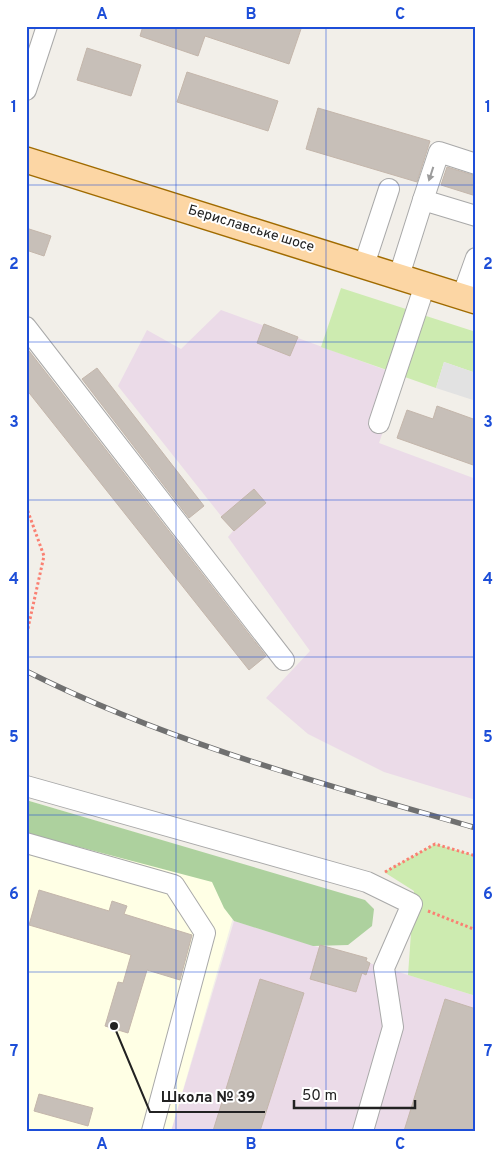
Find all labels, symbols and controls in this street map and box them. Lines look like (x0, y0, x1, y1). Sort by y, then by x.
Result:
text: A (96, 5, 108, 25)
text: B (245, 5, 257, 25)
text: C (395, 5, 405, 25)
text: 1 (11, 98, 17, 118)
text: 1 (485, 98, 491, 118)
one-way arrow (427, 167, 435, 182)
street label: Бериславське шосе (186, 202, 316, 256)
text: 2 (9, 255, 19, 275)
text: 2 (483, 255, 493, 275)
text: 3 (9, 413, 19, 433)
text: 3 (483, 413, 493, 433)
text: 4 (9, 570, 19, 590)
text: 4 (483, 570, 493, 590)
text: 5 (9, 728, 19, 748)
text: 5 (483, 728, 493, 748)
text: 6 (9, 885, 19, 905)
text: 6 (483, 885, 493, 905)
text: 7 (10, 1042, 18, 1062)
text: 7 (484, 1042, 492, 1062)
scale bar (294, 1077, 416, 1109)
callout: Школа № 39 (150, 1082, 265, 1112)
text: 50 m (302, 1087, 337, 1106)
text: Школа № 39 (161, 1089, 255, 1108)
text: A (96, 1135, 108, 1155)
text: B (245, 1135, 257, 1155)
text: C (395, 1135, 405, 1155)

